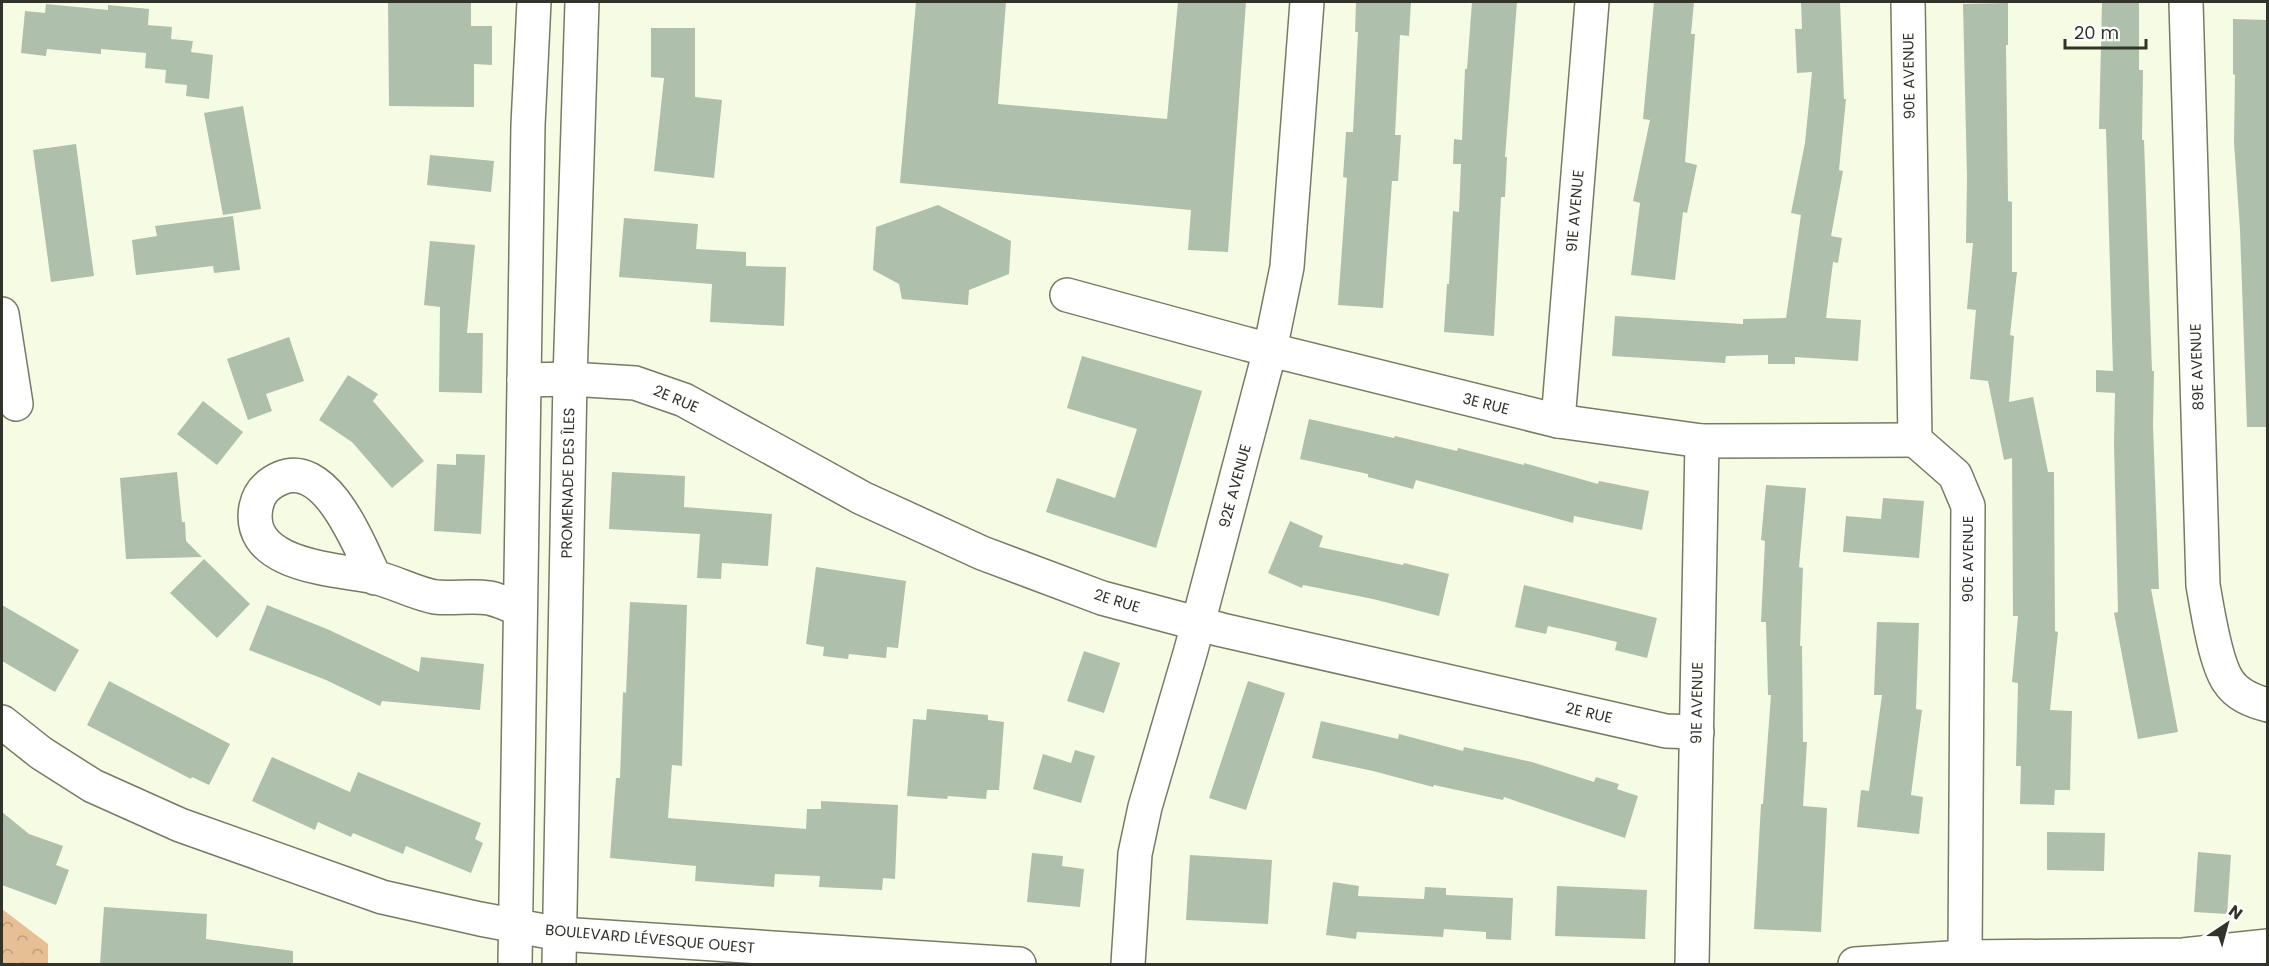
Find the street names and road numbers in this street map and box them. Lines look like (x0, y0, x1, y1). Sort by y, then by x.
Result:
street label: 90E AVENUE (1897, 32, 1920, 120)
street label: 91E AVENUE (1560, 169, 1589, 253)
street label: 89E AVENUE (2184, 323, 2209, 411)
street label: 2E RUE (650, 380, 702, 417)
street label: 3E RUE (1461, 388, 1512, 419)
street label: PROMENADE DES ÎLES (556, 407, 579, 559)
street label: 92E AVENUE (1213, 442, 1256, 530)
street label: 90E AVENUE (1957, 516, 1978, 602)
street label: 2E RUE (1091, 584, 1143, 617)
street label: 91E AVENUE (1685, 662, 1708, 744)
street label: 2E RUE (1564, 697, 1615, 728)
street label: BOULEVARD LÉVESQUE OUEST (544, 919, 756, 958)

